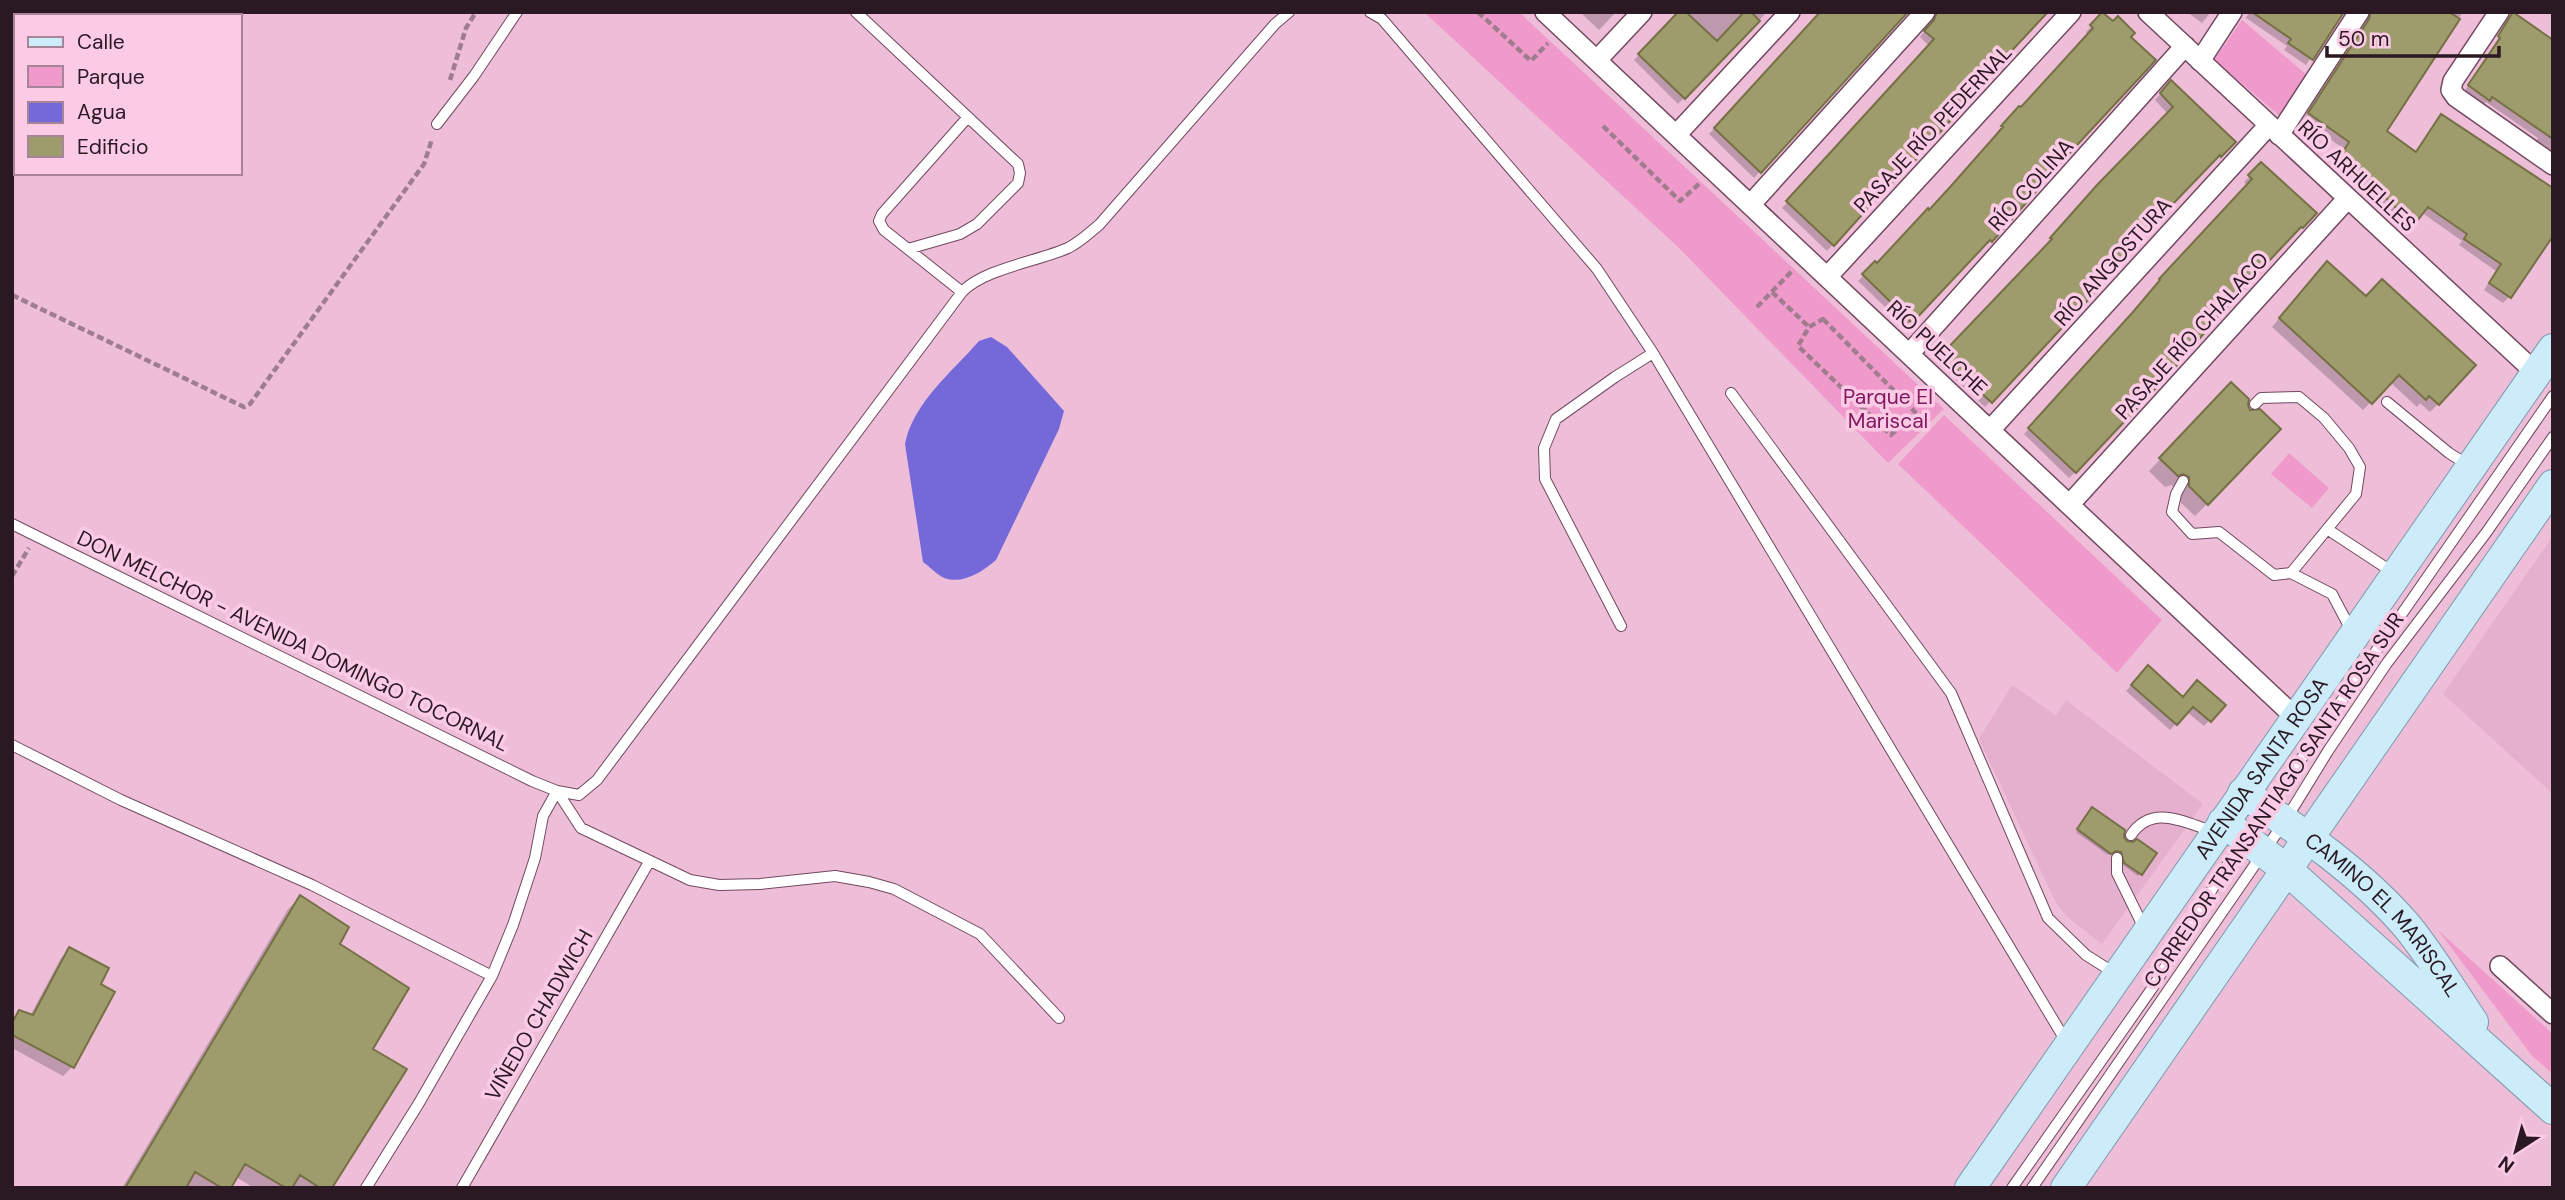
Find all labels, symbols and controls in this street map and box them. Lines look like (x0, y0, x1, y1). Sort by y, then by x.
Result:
legend (14, 14, 242, 175)
scale bar (2327, 14, 2498, 58)
text: 50 m (2338, 25, 2389, 53)
text: Calle (77, 28, 125, 56)
street label: PASAJE RÍO PEDERNAL (1848, 39, 2018, 219)
text: Parque (77, 63, 145, 91)
text: Agua (77, 98, 126, 126)
street label: RÍO ARHUELLES (2292, 114, 2422, 238)
text: Edificio (77, 133, 148, 161)
street label: RÍO COLINA (1982, 133, 2080, 237)
street label: RÍO ANGOSTURA (2048, 192, 2178, 332)
street label: PASAJE RÍO CHALACO (2109, 246, 2275, 426)
street label: RÍO PUELCHE (1881, 294, 1993, 402)
park label: Parque El Mariscal (1843, 383, 1933, 435)
street label: DON MELCHOR - AVENIDA DOMINGO TOCORNAL (73, 524, 513, 758)
street label: CORREDOR TRANSANTIAGO SANTA ROSA SUR (2137, 607, 2411, 993)
street label: AVENIDA SANTA ROSA (2189, 672, 2335, 865)
street label: CAMINO EL MARISCAL (2299, 826, 2467, 1002)
street label: VIÑEDO CHADWICH (479, 924, 599, 1106)
north arrow (2481, 1116, 2551, 1186)
text: N (2493, 1150, 2519, 1179)

